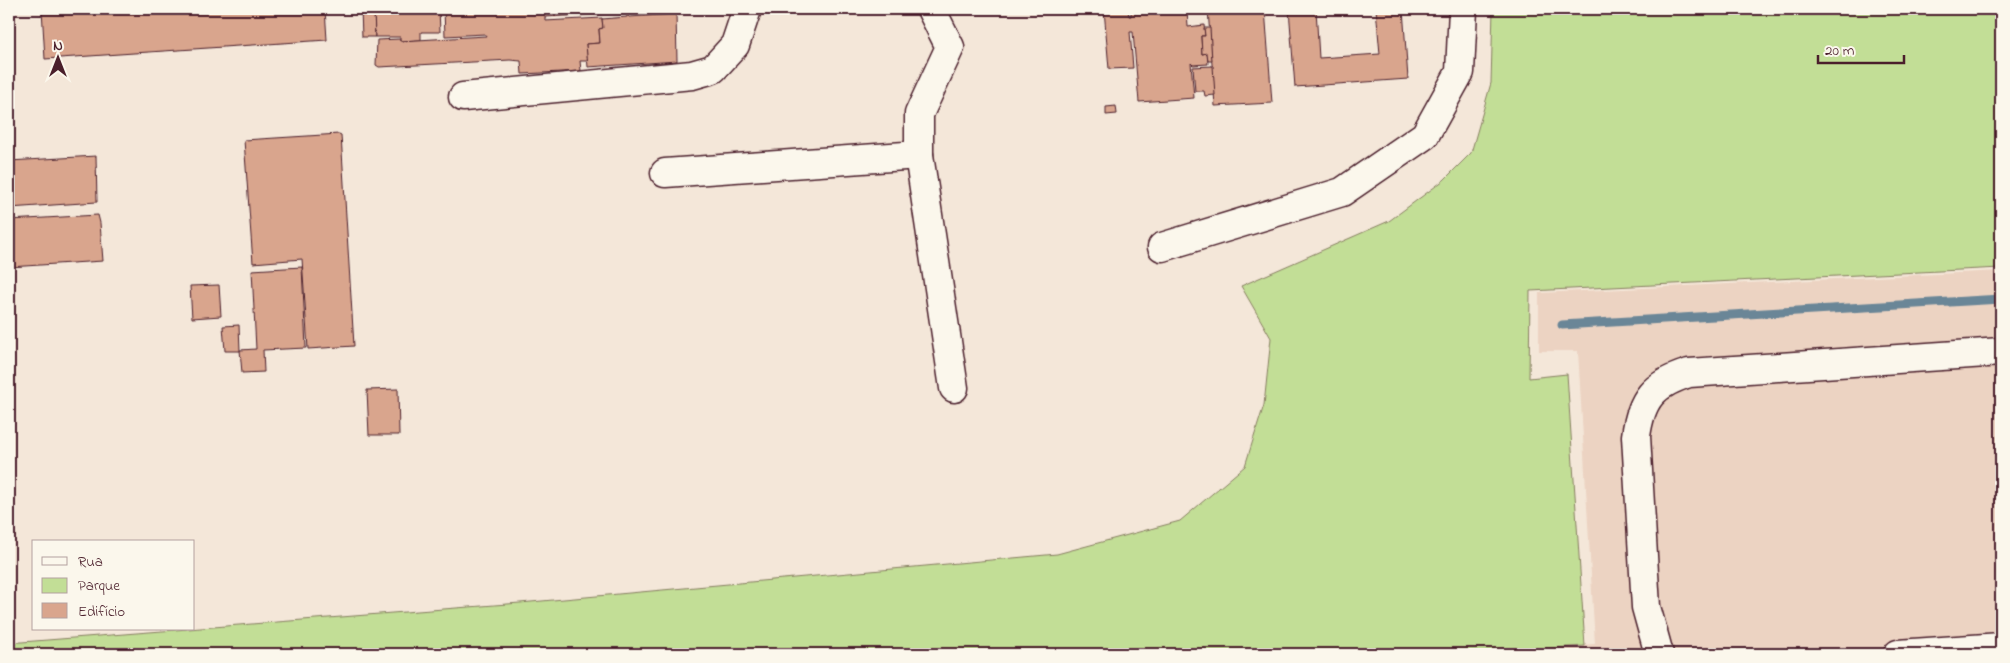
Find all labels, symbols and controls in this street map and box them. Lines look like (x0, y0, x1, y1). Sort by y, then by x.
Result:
north arrow (32, 32, 82, 82)
scale bar (1818, 32, 1904, 64)
text: N (53, 36, 63, 57)
text: 20 m (1825, 40, 1855, 62)
legend (32, 540, 195, 630)
text: Rua (78, 551, 103, 573)
text: Parque (78, 575, 120, 597)
text: Edifício (78, 601, 125, 623)

